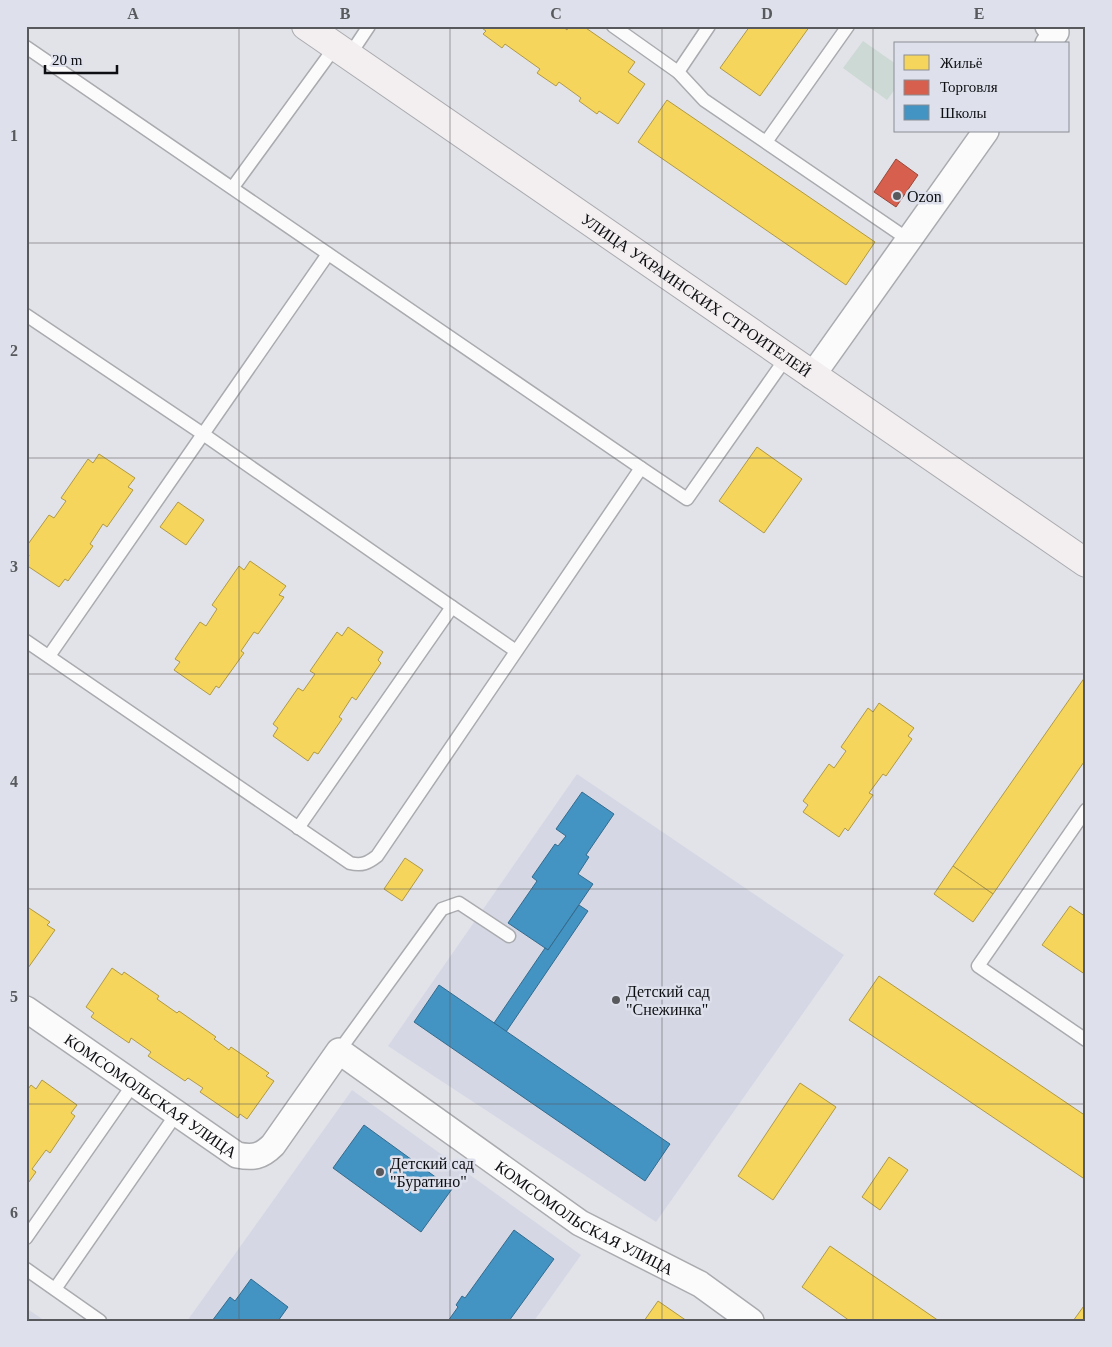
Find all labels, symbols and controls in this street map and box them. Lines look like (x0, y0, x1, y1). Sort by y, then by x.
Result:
text: A (127, 5, 139, 22)
text: B (340, 5, 351, 22)
text: C (550, 5, 562, 22)
text: D (761, 5, 773, 22)
text: E (974, 5, 984, 22)
scale bar (45, 42, 118, 74)
legend (894, 42, 1070, 132)
text: 20 m (52, 52, 83, 68)
text: Жильё (940, 55, 983, 71)
text: Торговля (940, 79, 998, 95)
text: Школы (940, 105, 987, 121)
text: 1 (10, 127, 18, 144)
place label: Ozon (907, 188, 942, 205)
marker: Ozon (891, 190, 903, 202)
street label: УЛИЦА УКРАИНСКИХ СТРОИТЕЛЕЙ (578, 210, 815, 381)
text: 2 (10, 342, 18, 359)
text: 3 (10, 558, 18, 575)
text: 4 (10, 773, 18, 790)
place label: Детский сад "Снежинка" (626, 983, 710, 1018)
text: 5 (10, 988, 18, 1005)
marker: Детский сад "Снежинка" (610, 994, 622, 1006)
street label: КОМСОМОЛЬСКАЯ УЛИЦА (61, 1030, 240, 1162)
place label: Детский сад "Буратино" (390, 1155, 474, 1191)
street label: КОМСОМОЛЬСКАЯ УЛИЦА (492, 1157, 677, 1278)
marker: Детский сад "Буратино" (374, 1166, 386, 1178)
text: 6 (10, 1204, 18, 1221)

